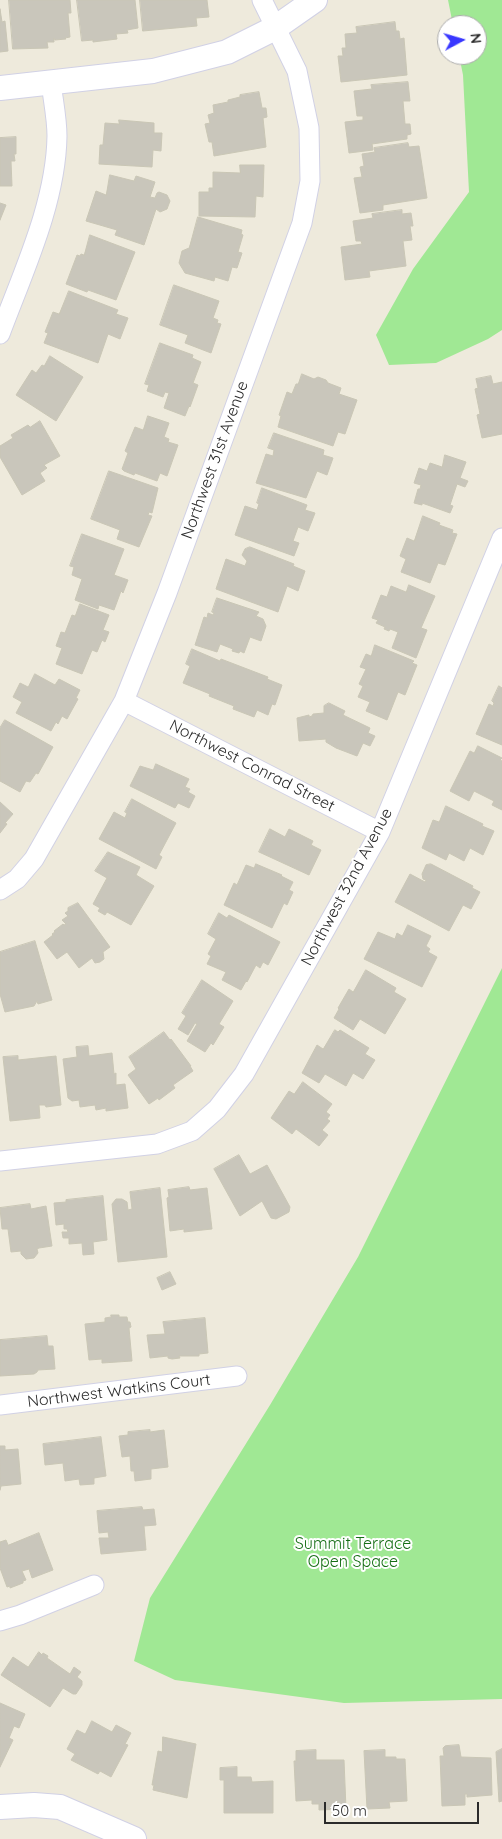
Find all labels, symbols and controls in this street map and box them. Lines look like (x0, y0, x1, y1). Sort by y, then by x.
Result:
north arrow (437, 15, 487, 65)
text: N (466, 32, 485, 45)
street label: Northwest 31st Avenue (177, 378, 253, 542)
street label: Northwest Conrad Street (166, 716, 338, 816)
street label: Northwest 32nd Avenue (297, 805, 397, 969)
street label: Northwest Watkins Court (26, 1370, 212, 1412)
park label: Summit Terrace Open Space (295, 1534, 411, 1572)
scale bar (327, 1792, 482, 1824)
text: 50 m (332, 1801, 367, 1820)

